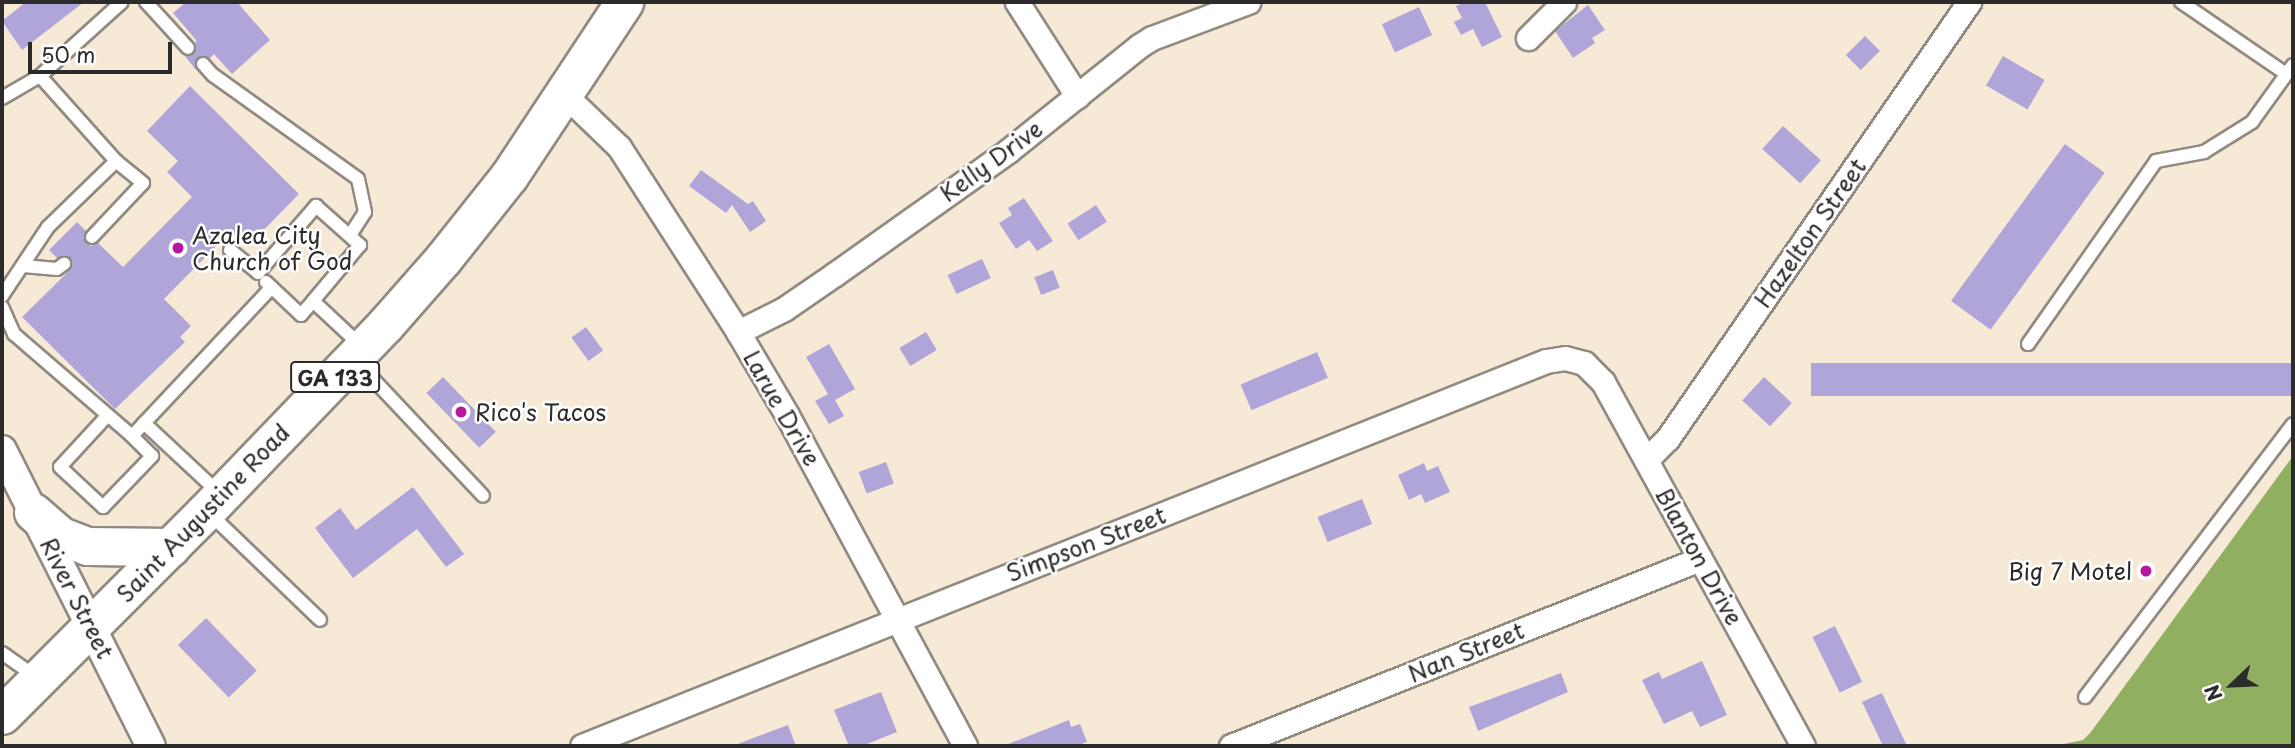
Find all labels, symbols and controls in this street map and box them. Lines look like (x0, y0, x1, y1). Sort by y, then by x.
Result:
scale bar (32, 28, 175, 72)
text: 50 m (41, 38, 95, 70)
street label: Kelly Drive (934, 115, 1048, 207)
street label: Hazelton Street (1749, 154, 1871, 312)
place label: Azalea City Church of God (192, 221, 353, 275)
marker: Azalea City Church of God (170, 240, 186, 256)
street label: Larue Drive (738, 346, 826, 470)
road number: GA 133 (288, 360, 382, 394)
place label: Rico's Tacos (475, 398, 607, 426)
marker: Rico's Tacos (453, 404, 469, 420)
street label: Saint Augustine Road (110, 417, 296, 609)
street label: Blanton Drive (1650, 482, 1748, 630)
street label: Simpson Street (1002, 501, 1170, 587)
street label: River Street (35, 533, 119, 663)
place label: Big 7 Motel (2007, 557, 2132, 585)
marker: Big 7 Motel (2138, 563, 2154, 579)
street label: Nan Street (1404, 616, 1528, 688)
north arrow (2197, 650, 2267, 720)
text: N (2197, 681, 2228, 706)

